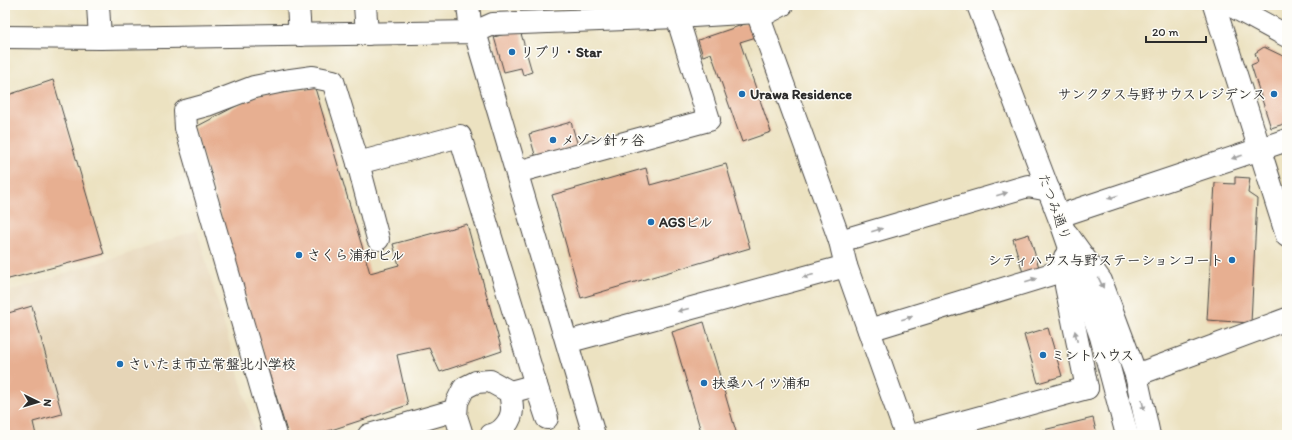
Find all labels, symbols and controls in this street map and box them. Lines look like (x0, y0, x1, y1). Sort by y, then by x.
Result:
scale bar (1146, 18, 1206, 44)
text: 20 m (1152, 25, 1179, 39)
place label: リブリ・Star (520, 44, 602, 61)
marker: リブリ・Star (507, 47, 517, 57)
place label: Urawa Residence (750, 86, 852, 103)
place label: サンクタス与野サウスレジデンス (1057, 86, 1266, 103)
marker: Urawa Residence (737, 89, 747, 99)
marker: サンクタス与野サウスレジデンス (1269, 89, 1279, 99)
place label: メゾン針ヶ谷 (561, 132, 645, 149)
marker: メゾン針ヶ谷 (548, 135, 558, 145)
one-way arrow (1230, 154, 1242, 160)
street label: たつみ通り (1035, 171, 1074, 243)
one-way arrow (997, 191, 1009, 197)
one-way arrow (1107, 194, 1119, 200)
place label: AGSビル (658, 214, 713, 231)
marker: AGSビル (646, 217, 656, 227)
one-way arrow (872, 227, 884, 233)
place label: さくら浦和ビル (307, 247, 405, 264)
marker: さくら浦和ビル (294, 250, 304, 260)
place label: シティハウス与野ステーションコート (988, 252, 1224, 269)
marker: シティハウス与野ステーションコート (1227, 255, 1237, 265)
one-way arrow (802, 273, 814, 279)
one-way arrow (1025, 277, 1037, 283)
one-way arrow (1098, 277, 1104, 288)
one-way arrow (677, 307, 689, 313)
one-way arrow (901, 315, 913, 321)
one-way arrow (1073, 330, 1079, 343)
place label: ミントハウス (1051, 347, 1134, 364)
marker: ミントハウス (1038, 350, 1048, 360)
place label: さいたま市立常盤北小学校 (128, 356, 296, 373)
marker: さいたま市立常盤北小学校 (115, 359, 125, 369)
place label: 扶桑ハイツ浦和 (712, 375, 810, 392)
marker: 扶桑ハイツ浦和 (699, 378, 709, 388)
north arrow (18, 382, 58, 422)
text: N (41, 399, 54, 407)
one-way arrow (1140, 399, 1146, 412)

